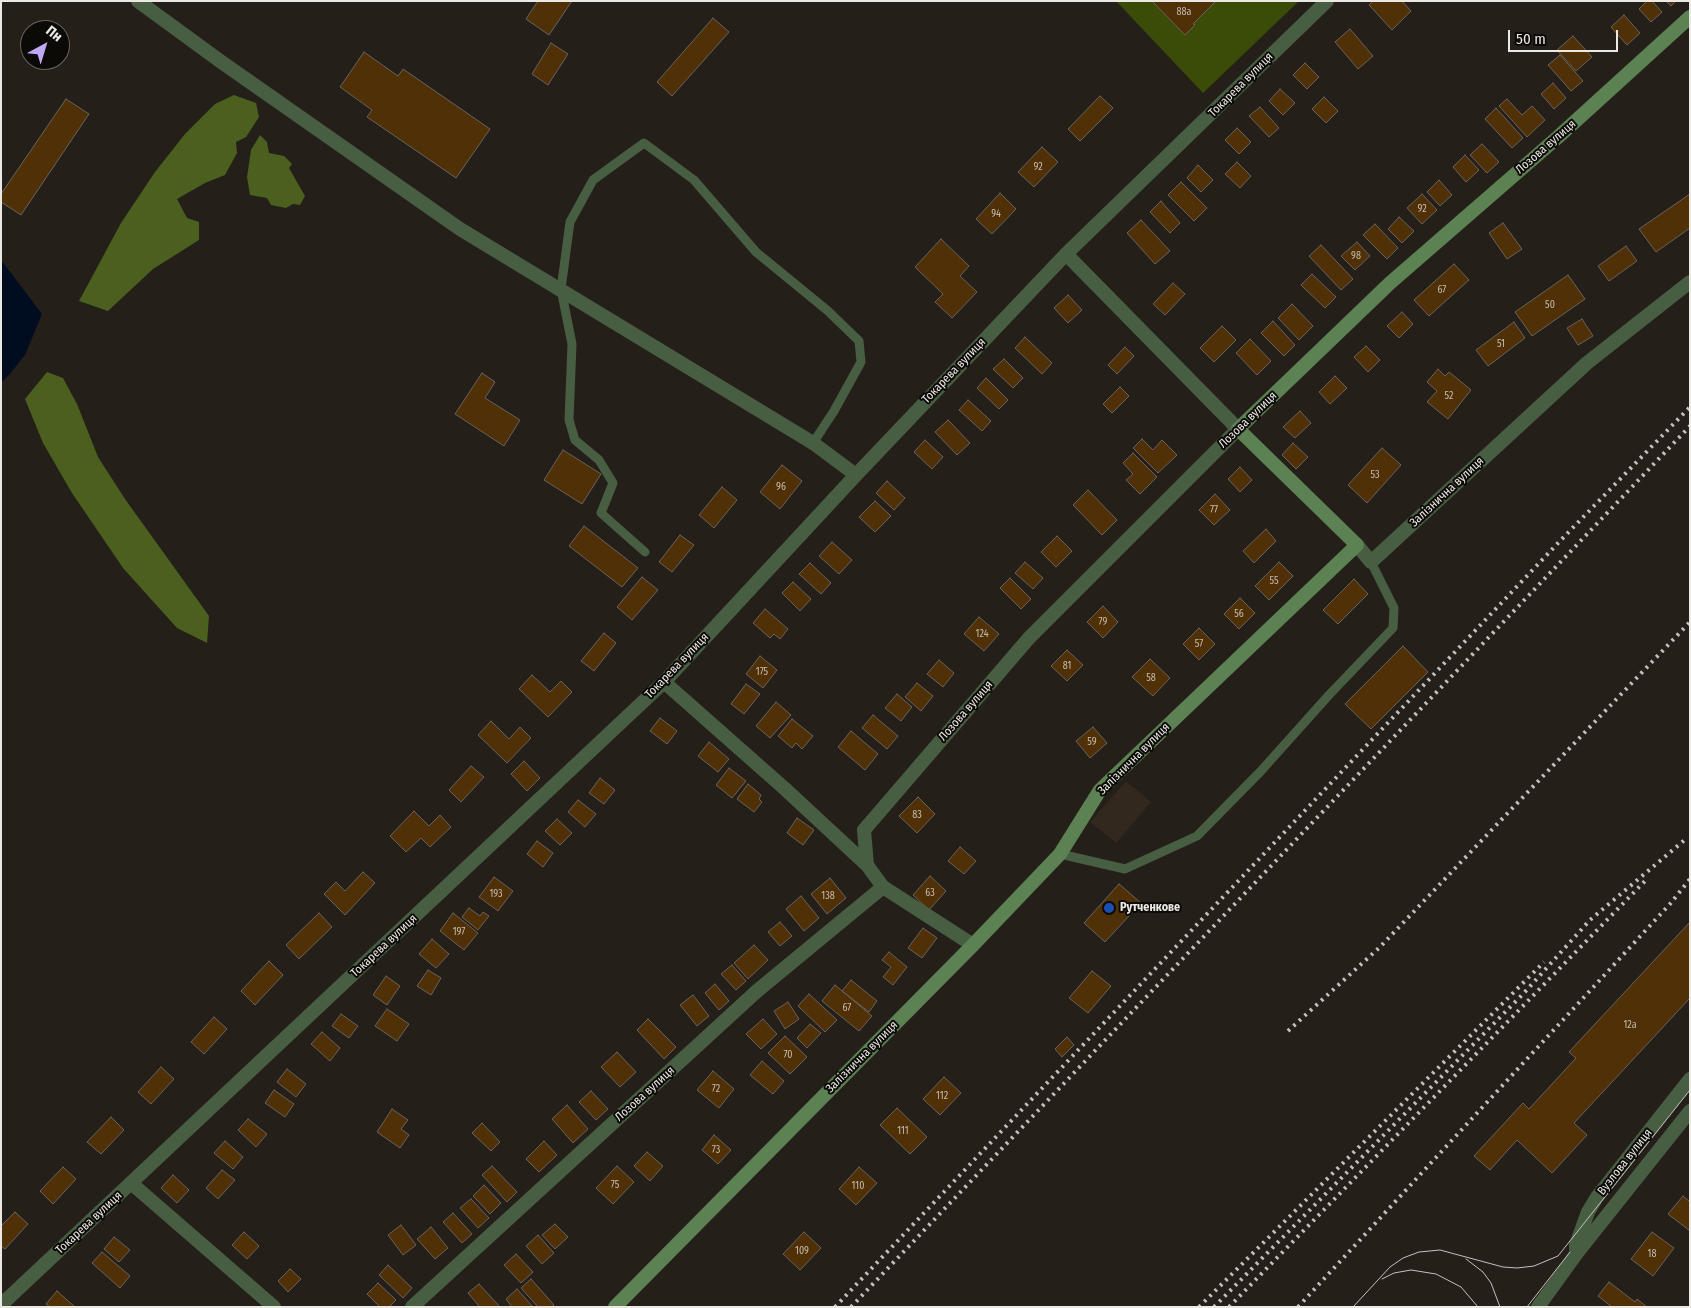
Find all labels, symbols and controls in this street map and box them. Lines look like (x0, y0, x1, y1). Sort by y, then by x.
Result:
house number: 88а (1177, 6, 1191, 18)
north arrow (20, 20, 70, 70)
scale bar (1511, 20, 1621, 52)
text: Пн (43, 22, 66, 45)
text: 50 m (1516, 30, 1546, 48)
street label: Токарева вулиця (1206, 50, 1276, 120)
street label: Лозова вулиця (1513, 117, 1579, 177)
house number: 92 (1033, 161, 1043, 173)
house number: 92 (1417, 203, 1427, 215)
house number: 94 (991, 208, 1001, 220)
house number: 98 (1351, 250, 1361, 262)
house number: 67 (1438, 284, 1446, 296)
house number: 50 (1545, 299, 1555, 311)
street label: Токарева вулиця (919, 335, 989, 407)
house number: 51 (1497, 338, 1505, 350)
street label: Лозова вулиця (1216, 389, 1280, 451)
house number: 52 (1445, 390, 1453, 402)
street label: Залізнична вулиця (1407, 454, 1487, 530)
house number: 53 (1370, 469, 1380, 481)
house number: 96 (776, 481, 786, 493)
house number: 77 (1210, 504, 1218, 516)
house number: 55 (1269, 575, 1279, 587)
house number: 56 (1234, 608, 1244, 620)
house number: 79 (1099, 616, 1107, 628)
house number: 124 (976, 628, 988, 640)
street label: Токарева вулиця (642, 630, 712, 702)
house number: 57 (1195, 638, 1203, 650)
house number: 81 (1063, 660, 1071, 672)
house number: 175 (756, 666, 768, 678)
house number: 58 (1146, 672, 1156, 684)
street label: Лозова вулиця (936, 678, 996, 744)
street label: Залізнична вулиця (1095, 720, 1173, 798)
house number: 59 (1087, 736, 1097, 748)
house number: 83 (912, 809, 922, 821)
house number: 63 (925, 887, 935, 899)
house number: 193 (489, 888, 503, 900)
house number: 138 (821, 890, 835, 902)
marker: Рутченкове (1102, 901, 1116, 915)
place label: Рутченкове (1120, 901, 1180, 915)
street label: Токарева вулиця (348, 912, 420, 980)
house number: 197 (453, 926, 465, 938)
house number: 67 (843, 1002, 851, 1014)
street label: Залізнична вулиця (823, 1018, 901, 1096)
house number: 12а (1623, 1019, 1637, 1031)
house number: 70 (783, 1049, 793, 1061)
street label: Лозова вулиця (612, 1063, 678, 1125)
house number: 72 (712, 1083, 720, 1095)
house number: 112 (936, 1090, 948, 1102)
house number: 111 (897, 1125, 909, 1137)
street label: Вузлова вулиця (1595, 1126, 1655, 1198)
house number: 73 (712, 1144, 720, 1156)
house number: 75 (611, 1179, 619, 1191)
house number: 110 (852, 1180, 864, 1192)
street label: Токарева вулиця (53, 1189, 125, 1257)
house number: 109 (795, 1245, 809, 1257)
house number: 18 (1648, 1248, 1656, 1260)

